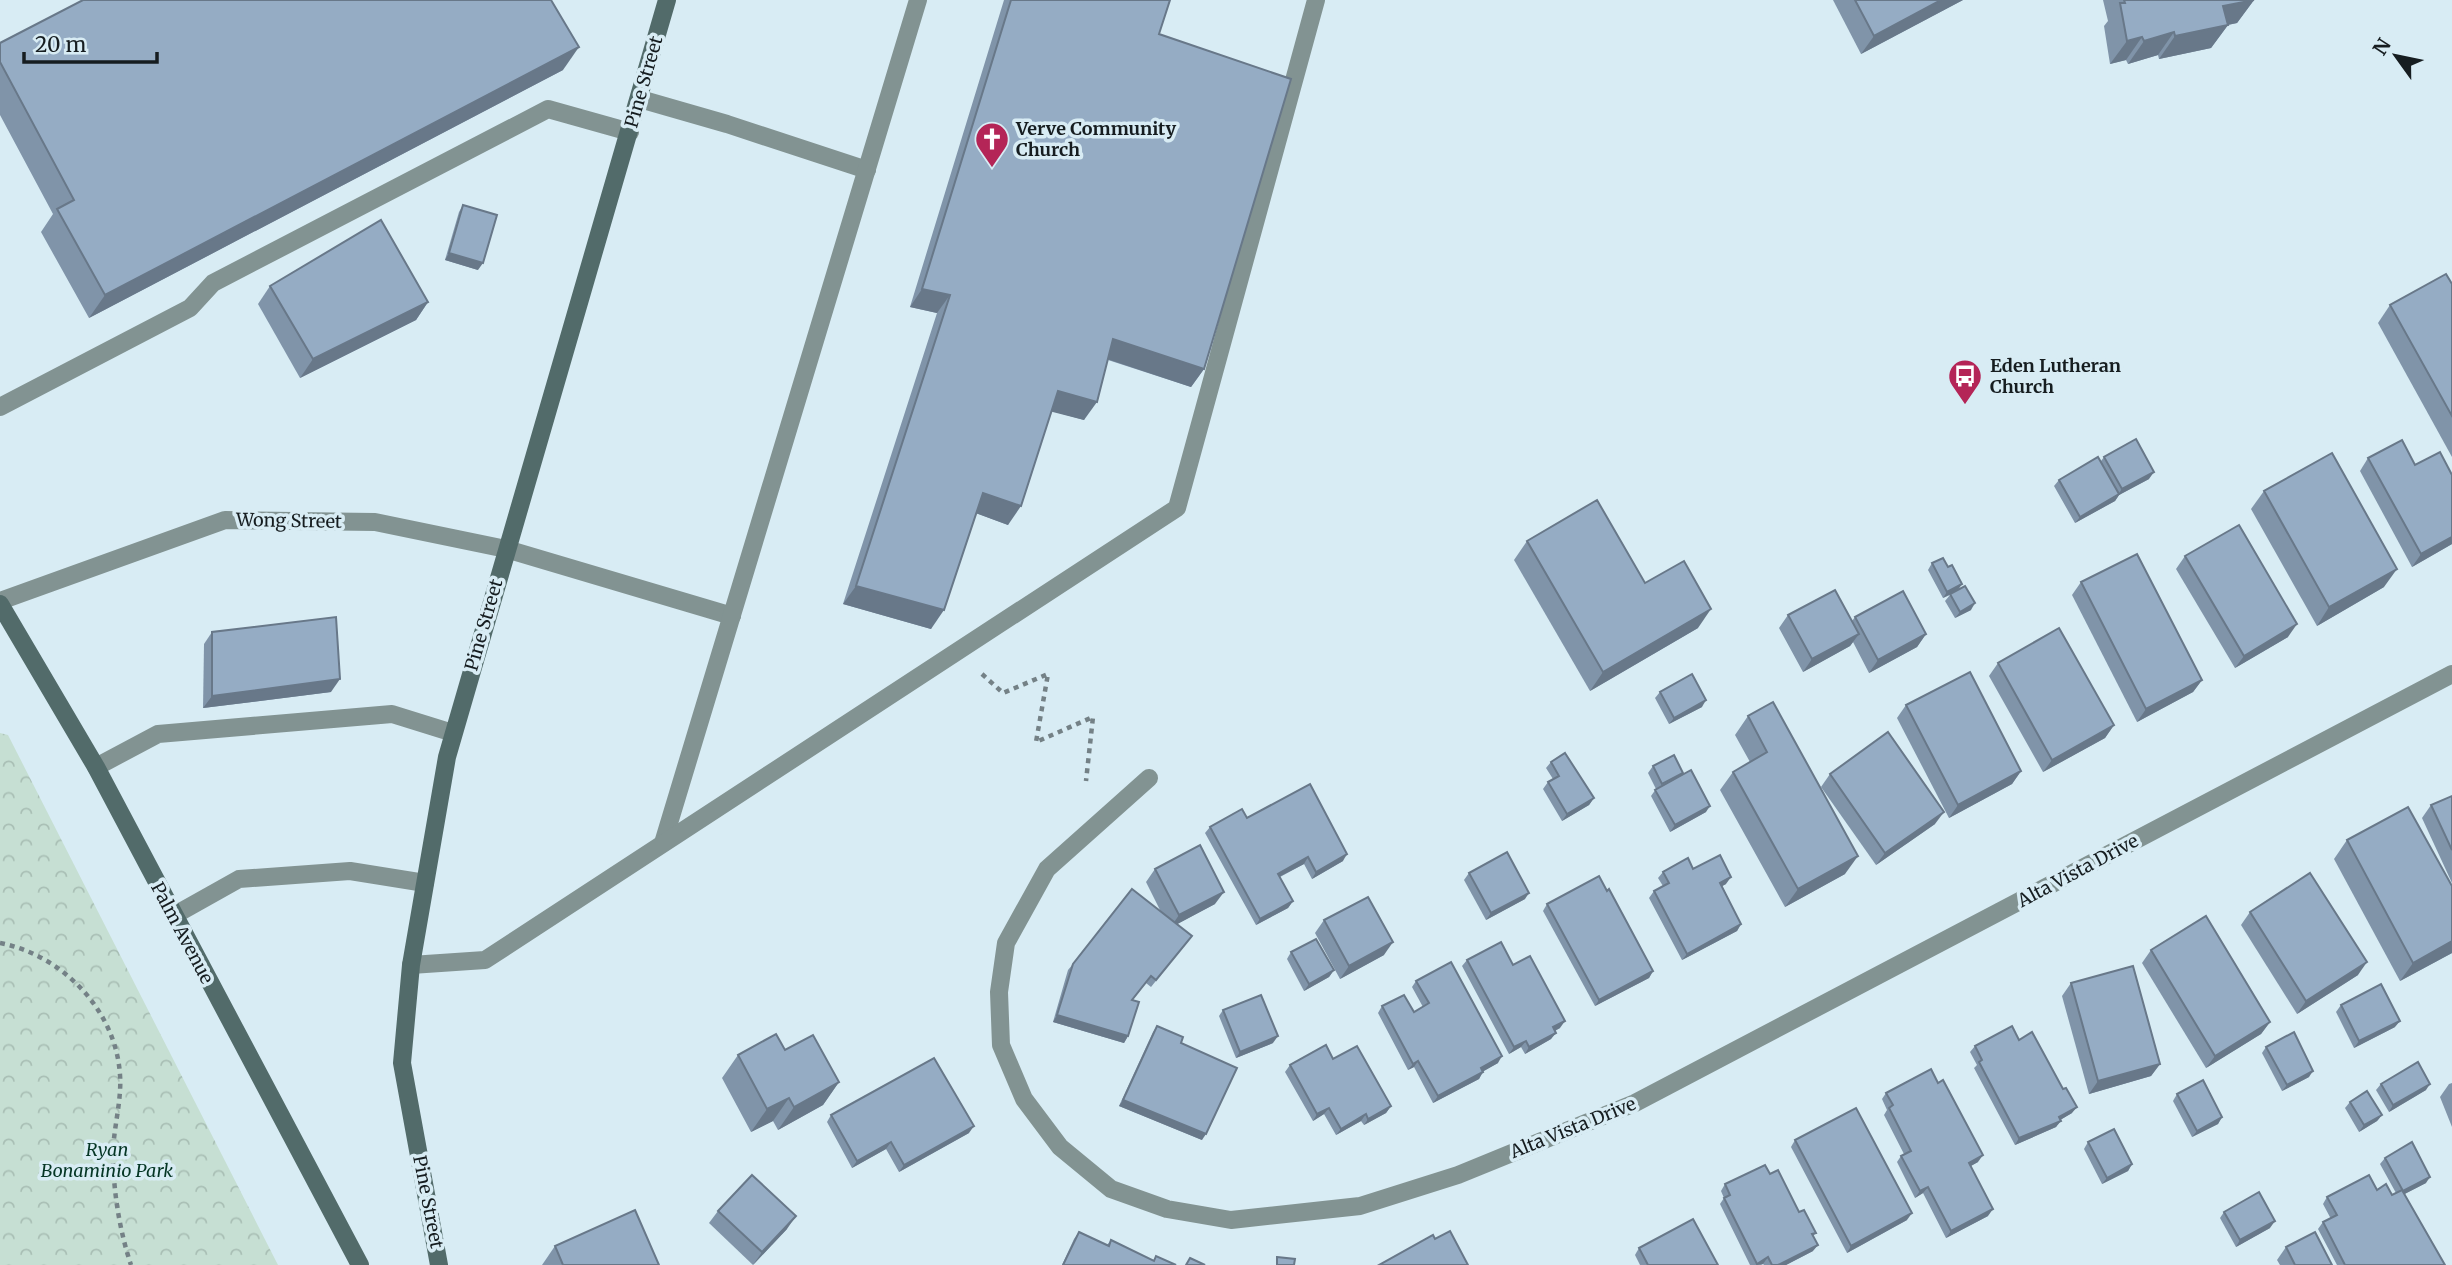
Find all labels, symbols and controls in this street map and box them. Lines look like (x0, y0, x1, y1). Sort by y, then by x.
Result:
scale bar (24, 21, 158, 65)
north arrow (2361, 21, 2431, 91)
text: 20 m (35, 31, 87, 58)
street label: Pine Street (619, 33, 668, 130)
text: N (2368, 34, 2396, 60)
place label: Verve Community Church (1015, 117, 1176, 161)
church icon: Verve Community Church (973, 120, 1011, 169)
place label: Eden Lutheran Church (1990, 354, 2121, 398)
bus stop icon: Eden Lutheran Church (1946, 357, 1984, 406)
street label: Wong Street (235, 508, 342, 533)
street label: Pine Street (459, 576, 508, 673)
street label: Alta Vista Drive (2012, 829, 2142, 913)
street label: Palm Avenue (146, 878, 219, 988)
street label: Alta Vista Drive (1506, 1092, 1639, 1164)
park label: Ryan Bonaminio Park (41, 1138, 173, 1182)
street label: Pine Street (408, 1153, 449, 1250)

